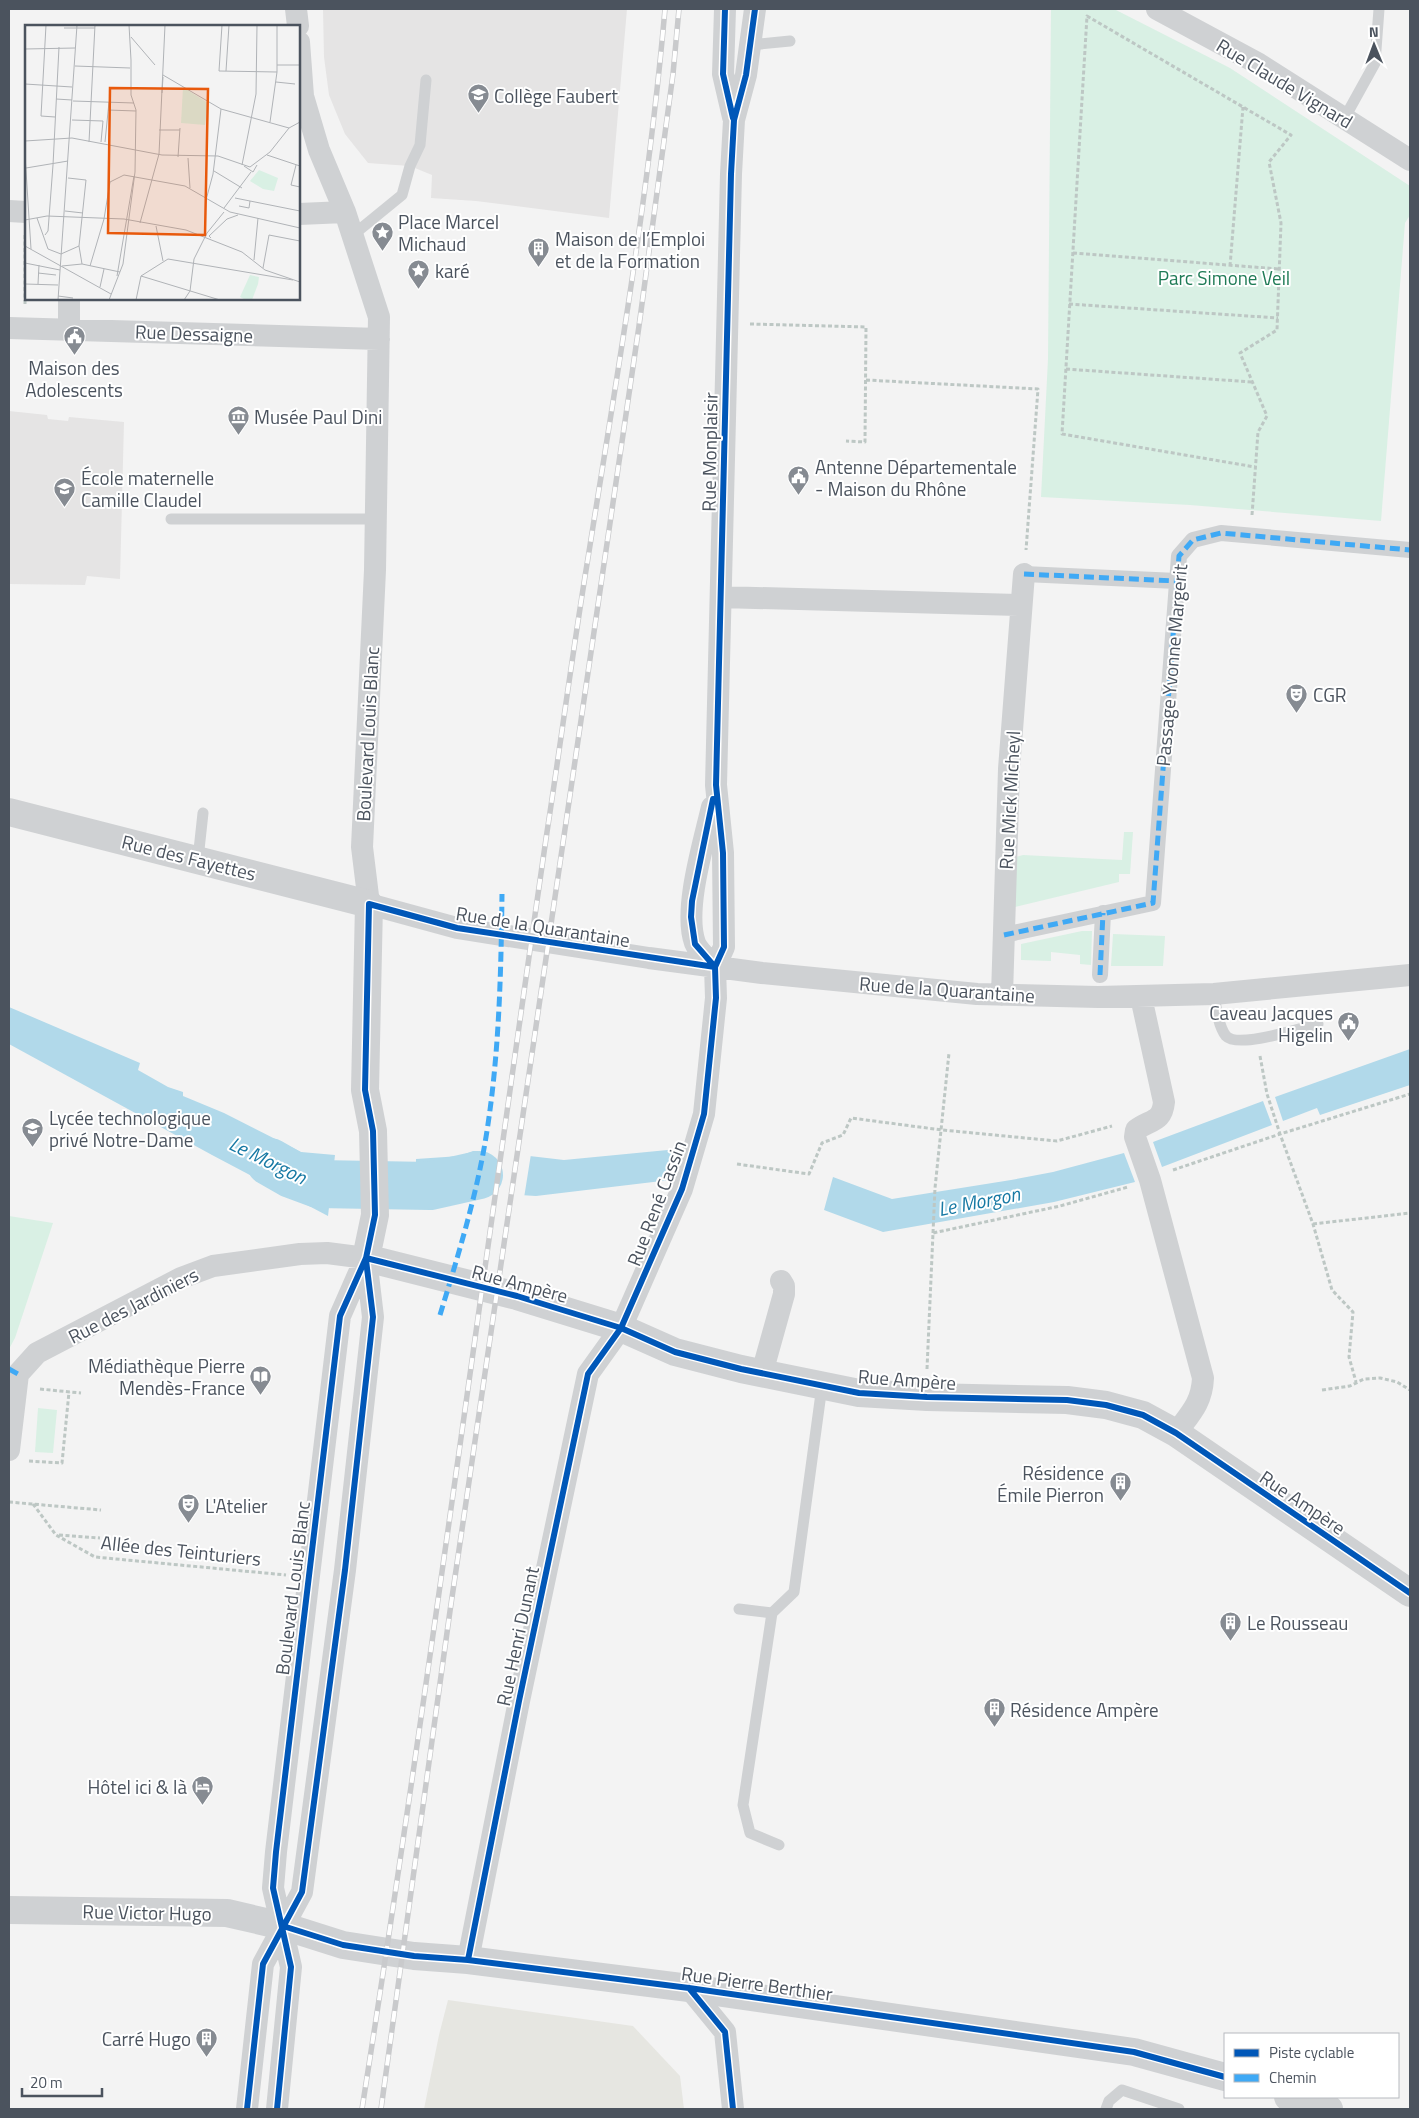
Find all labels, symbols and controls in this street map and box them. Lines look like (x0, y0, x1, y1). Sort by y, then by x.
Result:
north arrow (1349, 20, 1399, 70)
text: N (1369, 21, 1379, 42)
inset map (25, 25, 300, 300)
street label: Rue Claude Vignard (1211, 31, 1359, 135)
place label: Collège Faubert (494, 81, 618, 110)
school or university icon: Collège Faubert (466, 83, 490, 114)
place label: Place Marcel Michaud (398, 207, 499, 258)
place icon: Place Marcel Michaud (370, 220, 394, 251)
place label: Maison de l’Emploi et de la Formation (555, 224, 705, 275)
building icon: Maison de l’Emploi et de la Formation (527, 237, 551, 268)
place label: karé (435, 256, 470, 285)
place icon: karé (407, 258, 431, 289)
park label: Parc Simone Veil (1158, 263, 1290, 292)
street label: Rue Dessaigne (134, 316, 254, 350)
public building icon: Maison des Adolescents (62, 324, 86, 355)
place label: Maison des Adolescents (25, 353, 123, 404)
street label: Rue Monplaisir (693, 392, 725, 512)
place label: Musée Paul Dini (254, 402, 382, 431)
museum icon: Musée Paul Dini (226, 404, 250, 435)
place label: Antenne Départementale - Maison du Rhône (815, 452, 1017, 503)
place label: École maternelle Camille Claudel (81, 463, 214, 514)
public building icon: Antenne Départementale - Maison du Rhône (787, 465, 811, 496)
school or university icon: École maternelle Camille Claudel (53, 476, 77, 507)
street label: Passage Yvonne Margerit (1148, 562, 1194, 767)
street label: Boulevard Louis Blanc (348, 646, 386, 822)
place label: CGR (1313, 680, 1347, 709)
theatre icon: CGR (1285, 682, 1309, 713)
street label: Rue Mick Micheyl (991, 730, 1027, 870)
street label: Rue des Fayettes (119, 826, 259, 888)
street label: Rue de la Quarantaine (454, 898, 632, 954)
street label: Rue de la Quarantaine (858, 968, 1036, 1010)
place label: Caveau Jacques Higelin (1209, 998, 1333, 1049)
public building icon: Caveau Jacques Higelin (1337, 1011, 1361, 1042)
place label: Lycée technologique privé Notre-Dame (49, 1103, 211, 1154)
school or university icon: Lycée technologique privé Notre-Dame (21, 1116, 45, 1147)
water label: Le Morgon (224, 1128, 313, 1193)
street label: Rue René Cassin (619, 1136, 693, 1270)
water label: Le Morgon (935, 1178, 1024, 1224)
street label: Rue Ampère (469, 1256, 571, 1310)
street label: Rue des Jardiniers (63, 1260, 203, 1350)
place label: Médiathèque Pierre Mendès-France (88, 1351, 245, 1402)
street label: Rue Ampère (857, 1361, 957, 1397)
library icon: Médiathèque Pierre Mendès-France (249, 1364, 273, 1395)
place label: Résidence Émile Pierron (997, 1458, 1104, 1509)
street label: Rue Ampère (1254, 1462, 1352, 1542)
building icon: Résidence Émile Pierron (1108, 1471, 1132, 1502)
place label: L'Atelier (205, 1491, 268, 1520)
theatre icon: L'Atelier (177, 1493, 201, 1524)
street label: Boulevard Louis Blanc (267, 1499, 317, 1677)
street label: Allée des Teinturiers (100, 1527, 263, 1573)
street label: Rue Henri Dunant (488, 1563, 546, 1708)
place label: Le Rousseau (1247, 1608, 1348, 1637)
building icon: Le Rousseau (1219, 1610, 1243, 1641)
place label: Résidence Ampère (1010, 1695, 1159, 1724)
building icon: Résidence Ampère (982, 1697, 1006, 1728)
place label: Hôtel ici & là (88, 1772, 187, 1801)
hotel icon: Hôtel ici & là (191, 1774, 215, 1805)
street label: Rue Victor Hugo (82, 1896, 212, 1928)
street label: Rue Pierre Berthier (680, 1958, 835, 2008)
place label: Carré Hugo (102, 2024, 191, 2053)
building icon: Carré Hugo (195, 2026, 219, 2057)
legend (1224, 2033, 1399, 2098)
text: Piste cyclable (1269, 2041, 1354, 2064)
scale bar (22, 2066, 102, 2098)
text: Chemin (1269, 2066, 1317, 2089)
text: 20 m (30, 2071, 63, 2094)

